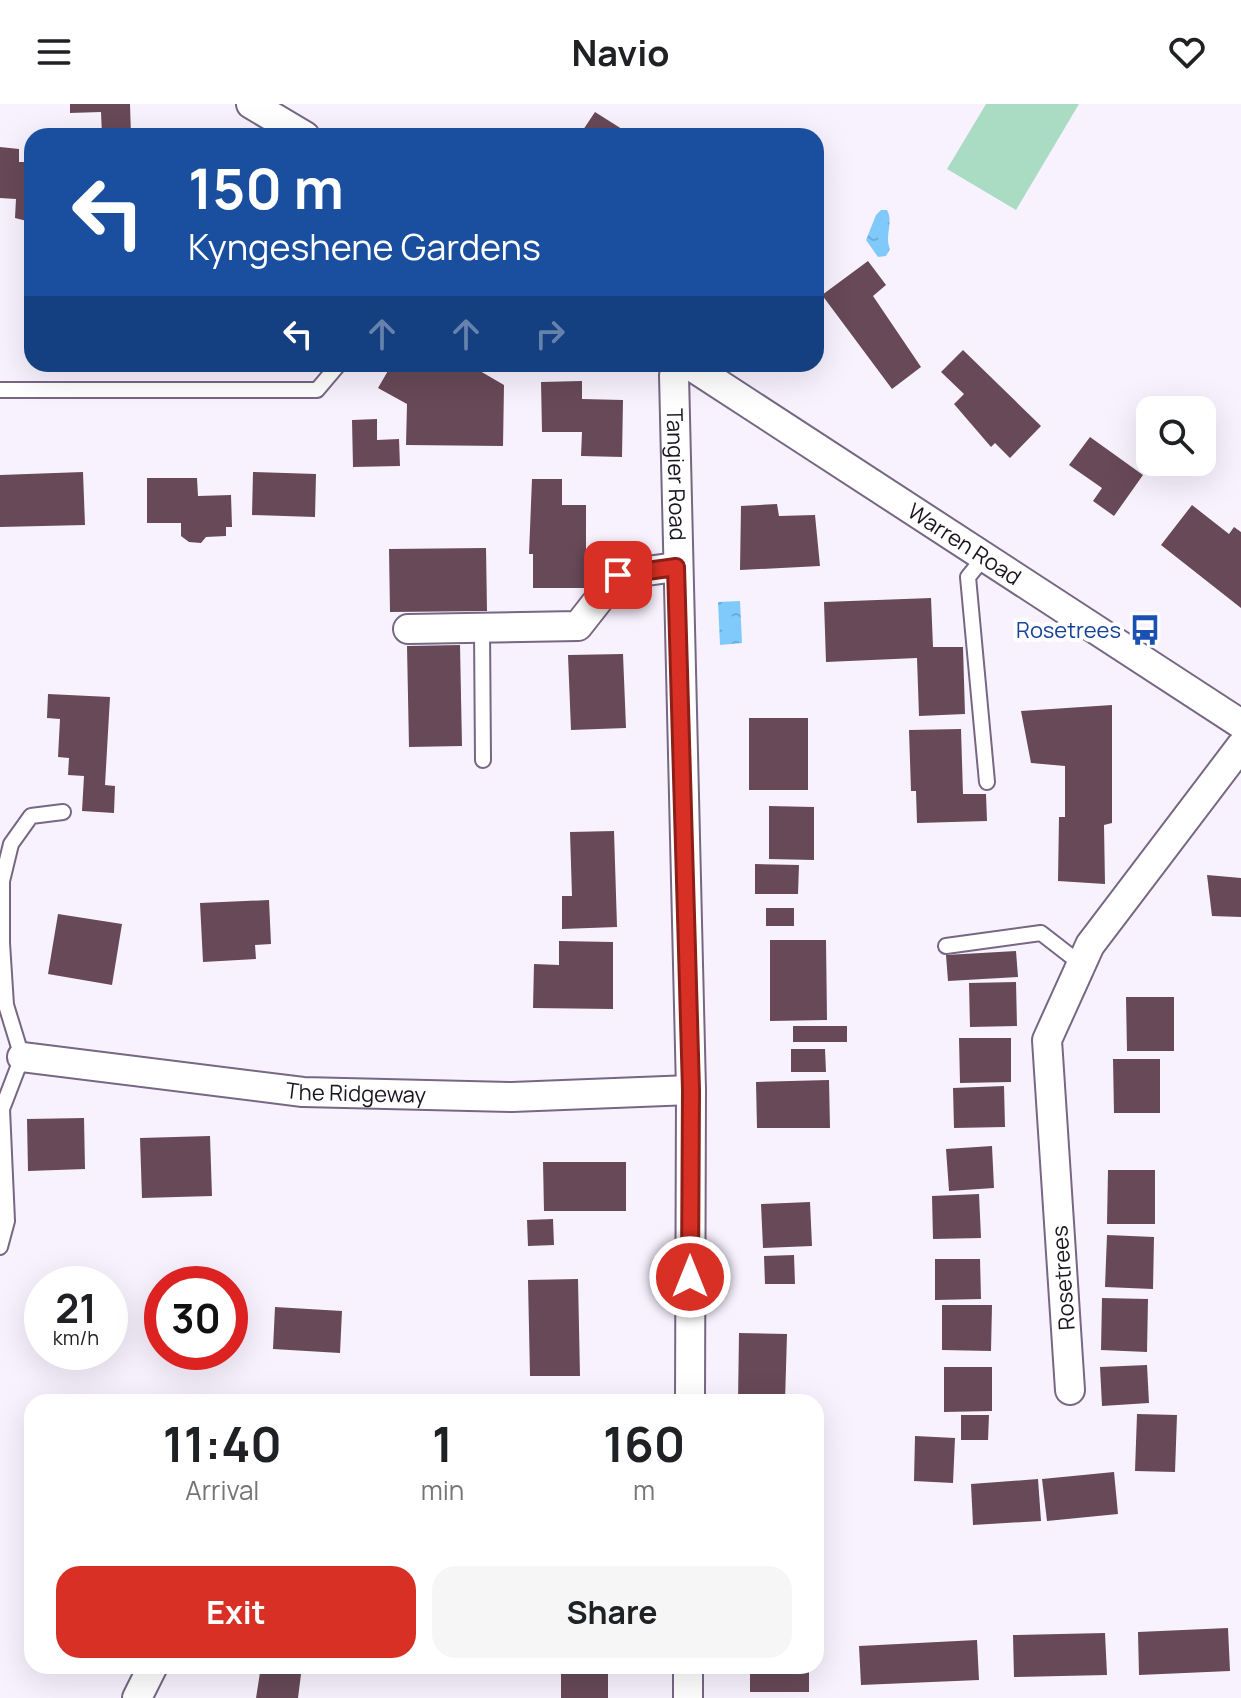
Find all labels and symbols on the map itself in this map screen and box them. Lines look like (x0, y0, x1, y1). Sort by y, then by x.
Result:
street label: Tangier Road (660, 408, 693, 541)
street label: Warren Road (902, 496, 1027, 592)
pin (584, 541, 652, 609)
bus stop icon: Rosetrees (1128, 613, 1162, 647)
place label: Rosetrees (1016, 615, 1121, 645)
street label: The Ridgeway (284, 1075, 427, 1110)
street label: Rosetrees (1044, 1225, 1082, 1331)
position arrow (648, 1235, 732, 1319)
speed limit sign: 30 (144, 1266, 248, 1370)

